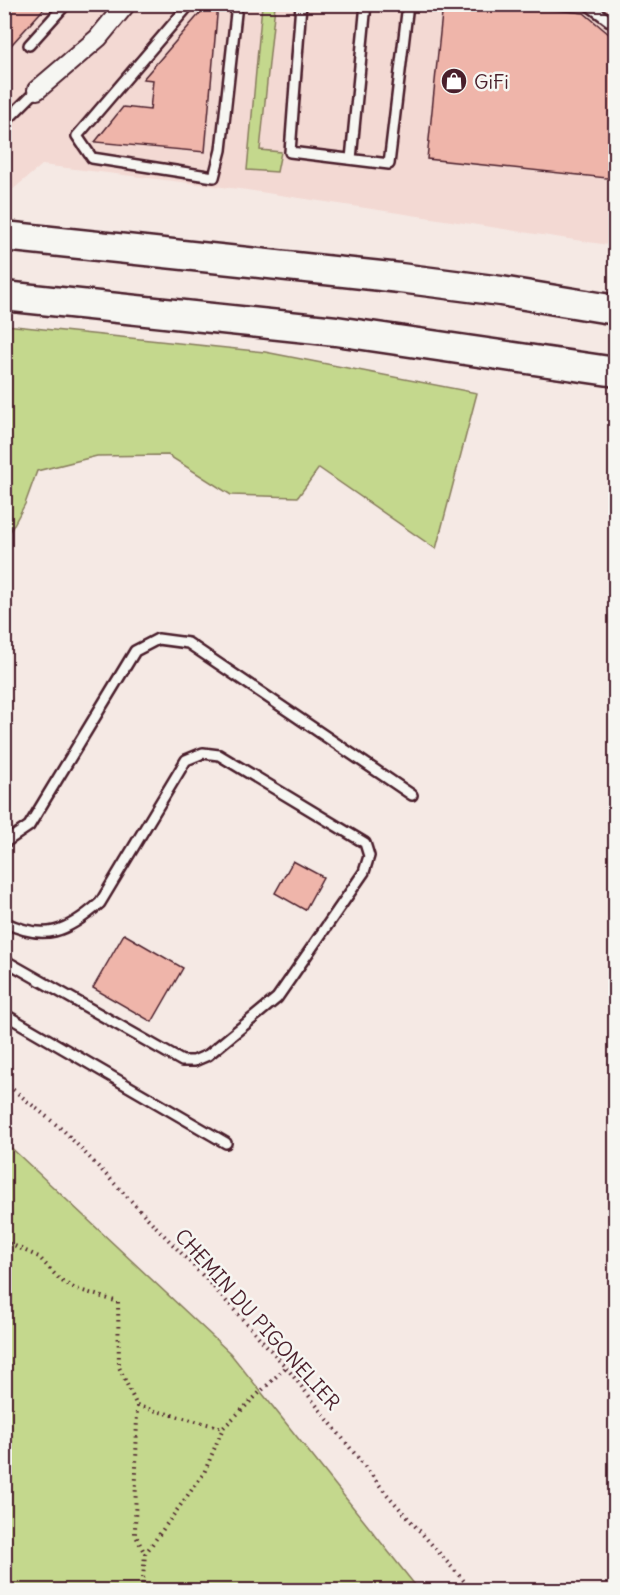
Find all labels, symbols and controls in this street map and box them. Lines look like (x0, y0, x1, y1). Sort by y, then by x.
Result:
shop icon: GiFi (439, 66, 469, 96)
place label: GiFi (474, 69, 509, 94)
street label: CHEMIN DU PIGONELIER (170, 1223, 346, 1415)

